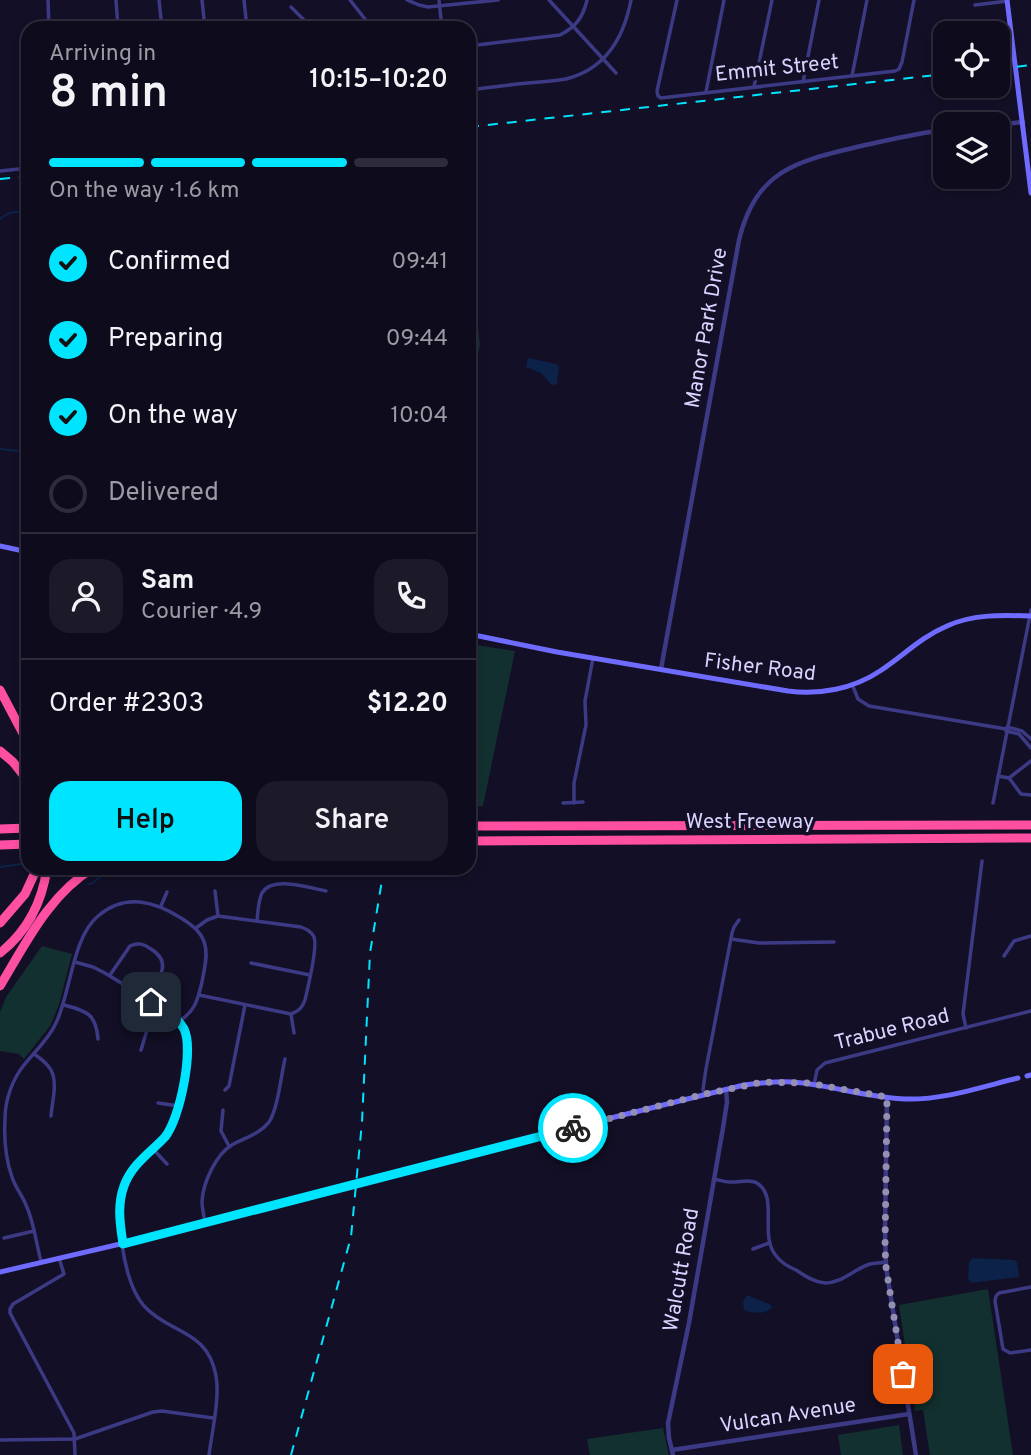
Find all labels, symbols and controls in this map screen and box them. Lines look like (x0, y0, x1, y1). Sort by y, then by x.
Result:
map controls (933, 21, 1010, 189)
button: locate (933, 21, 1010, 98)
text: Arriving in (49, 40, 156, 69)
street label: Emmit Street (714, 49, 840, 89)
text: 10:15–10:20 (309, 64, 448, 97)
text: 8 min (49, 65, 168, 124)
button: layers (933, 112, 1010, 189)
text: On the way · 1.6 km (49, 177, 239, 206)
icon: check (49, 244, 87, 282)
text: Confirmed (108, 246, 231, 279)
street label: Manor Park Drive (680, 246, 734, 410)
text: 09:41 (391, 248, 448, 277)
icon: check (49, 321, 87, 359)
text: Preparing (108, 323, 223, 356)
text: 09:44 (386, 325, 448, 354)
icon: check (49, 398, 87, 436)
text: On the way (108, 400, 238, 433)
text: 10:04 (390, 402, 448, 431)
text: Delivered (108, 477, 219, 510)
button: person (49, 559, 123, 633)
button: phone (374, 559, 448, 633)
text: Sam (141, 565, 194, 598)
text: Courier · 4.9 (141, 598, 262, 627)
street label: Fisher Road (703, 648, 817, 688)
text: Order #2303 (49, 688, 204, 721)
text: $12.20 (367, 688, 448, 721)
button: Help (49, 781, 242, 861)
button: Share (256, 781, 448, 861)
street label: West Freeway (686, 809, 814, 836)
pin (121, 972, 181, 1032)
icon: home (132, 983, 170, 1021)
street label: Trabue Road (832, 1003, 952, 1057)
courier (538, 1093, 608, 1163)
icon: bike (554, 1109, 592, 1147)
street label: Walcutt Road (658, 1206, 706, 1334)
pin (873, 1344, 933, 1404)
icon: bag (884, 1355, 922, 1393)
street label: Vulcan Avenue (718, 1392, 858, 1440)

